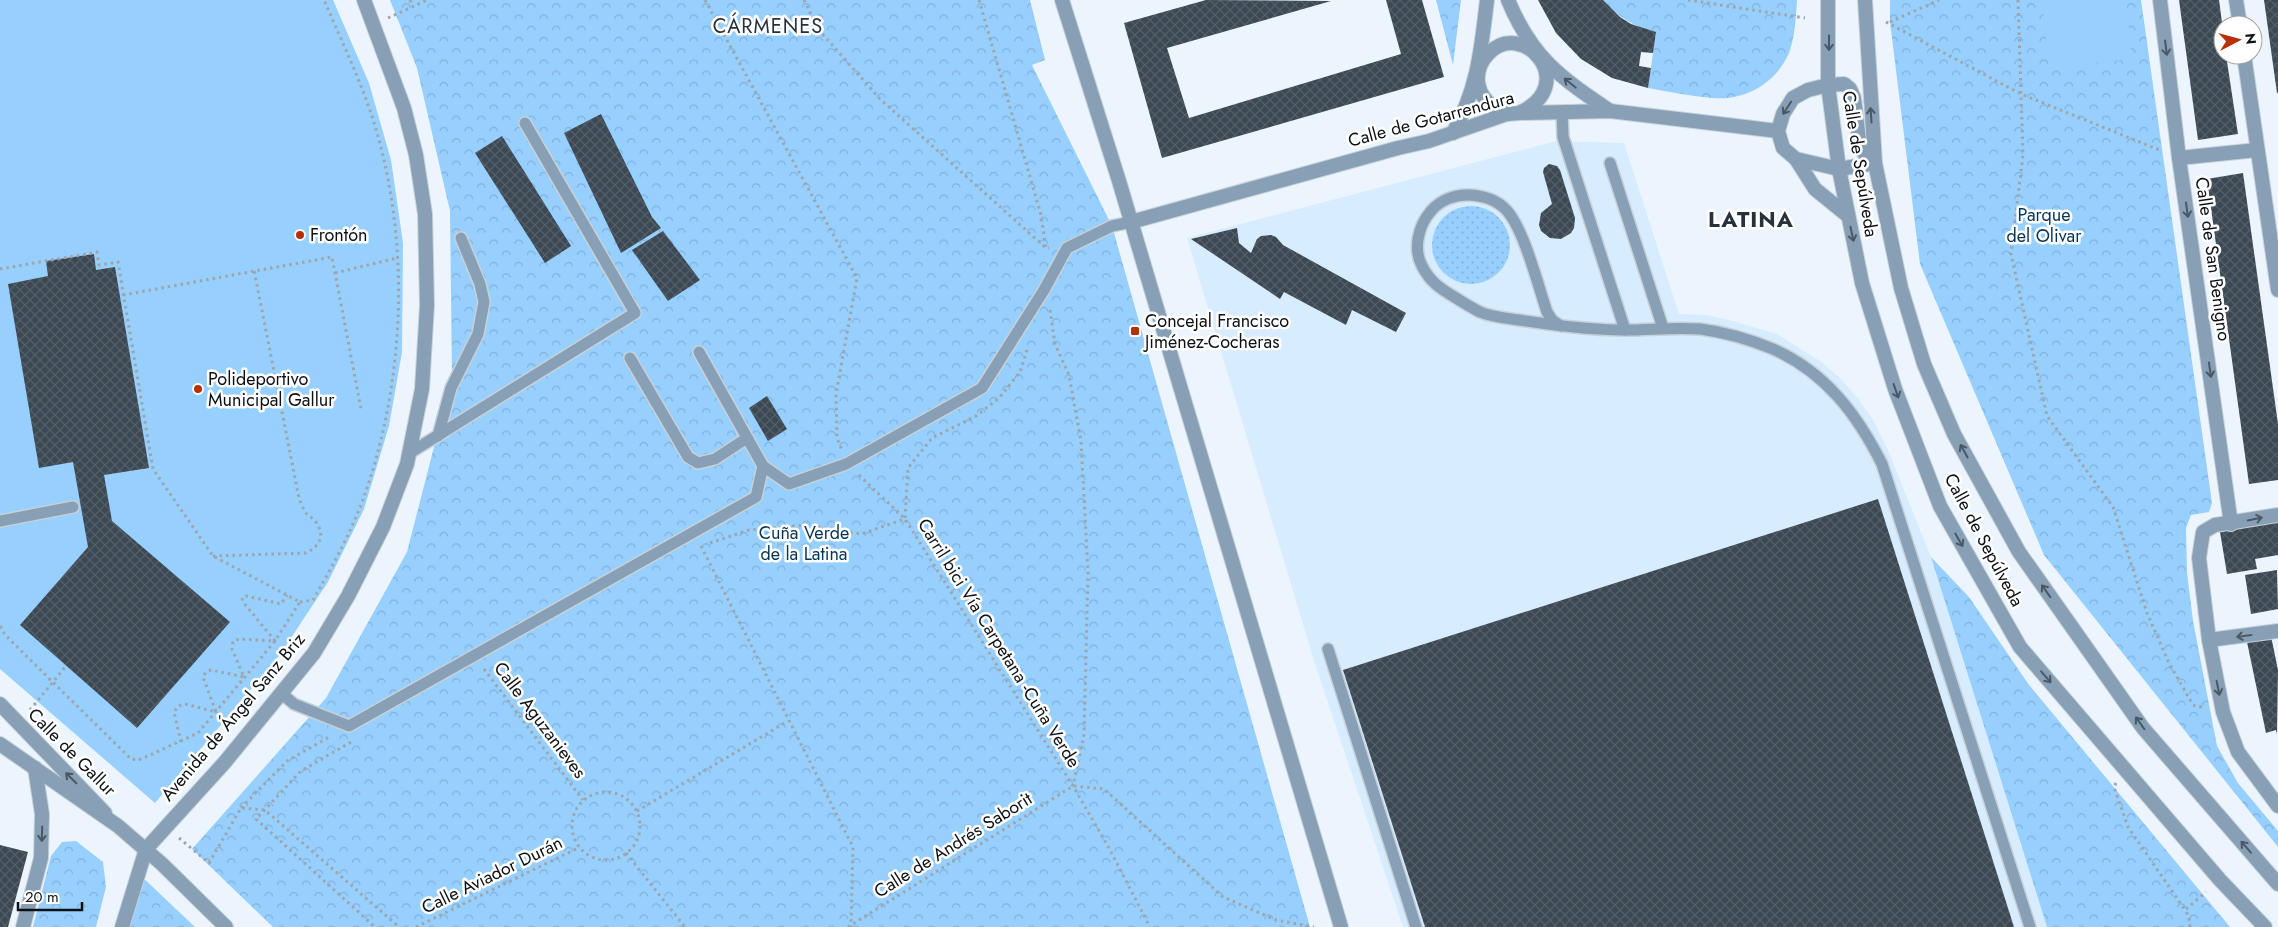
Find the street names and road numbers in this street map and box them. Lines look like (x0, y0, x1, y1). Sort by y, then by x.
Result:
street label: Calle de Gotarrendura (1345, 84, 1517, 154)
street label: Calle de Sepúlveda (1836, 89, 1884, 239)
street label: Calle de San Benigno (2189, 175, 2237, 343)
street label: Calle de Sepúlveda (1938, 469, 2030, 611)
street label: Carril bici Vía Carpetana -Cuña Verde (911, 513, 1087, 773)
street label: Avenida de Ángel Sanz Briz (155, 627, 312, 807)
street label: Calle Aguzanieves (488, 656, 592, 784)
street label: Calle de Gallur (22, 702, 123, 803)
street label: Calle de Andrés Saborit (869, 785, 1038, 904)
street label: Calle Aviador Durán (417, 830, 567, 920)

